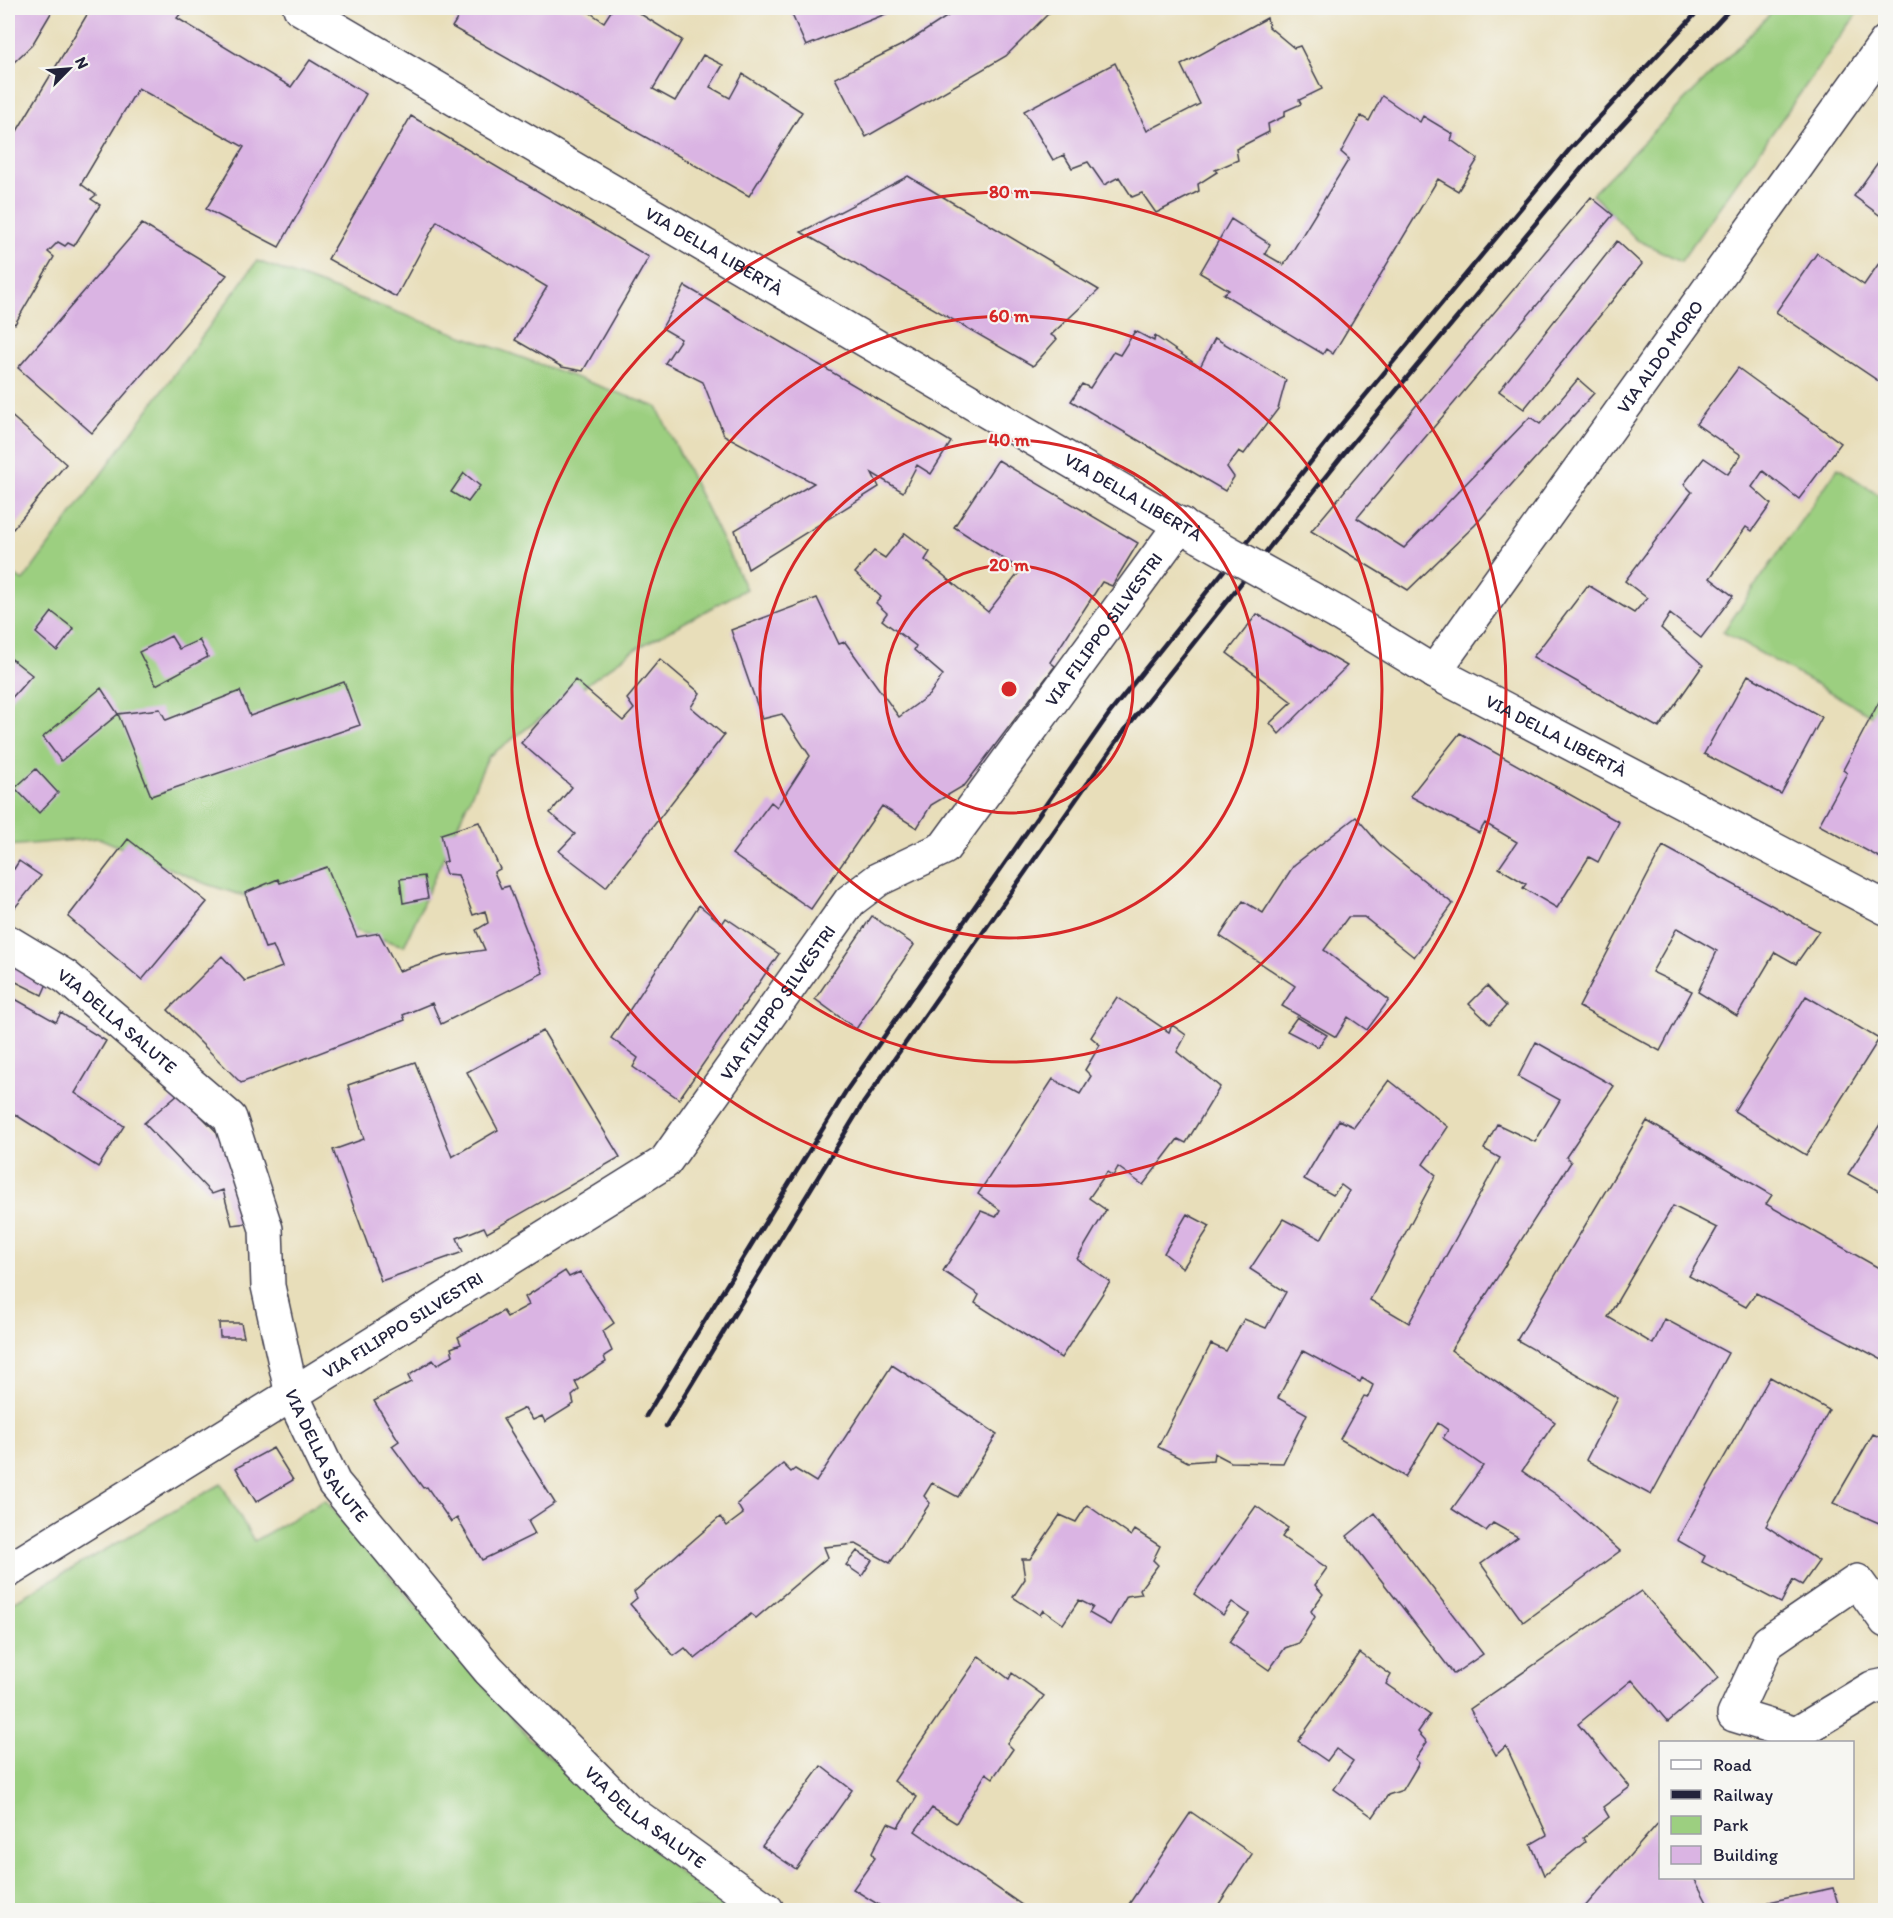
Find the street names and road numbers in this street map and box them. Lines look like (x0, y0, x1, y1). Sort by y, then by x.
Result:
street label: VIA DELLA LIBERTÀ (641, 202, 787, 300)
street label: VIA ALDO MORO (1612, 296, 1708, 418)
street label: VIA DELLA LIBERTÀ (1060, 448, 1206, 546)
street label: VIA FILIPPO SILVESTRI (1040, 548, 1167, 711)
street label: VIA DELLA LIBERTÀ (1482, 690, 1631, 782)
street label: VIA FILIPPO SILVESTRI (715, 921, 840, 1085)
street label: VIA DELLA SALUTE (53, 963, 181, 1078)
street label: VIA FILIPPO SILVESTRI (318, 1267, 487, 1383)
street label: VIA DELLA SALUTE (280, 1387, 373, 1527)
street label: VIA DELLA SALUTE (580, 1761, 710, 1873)

